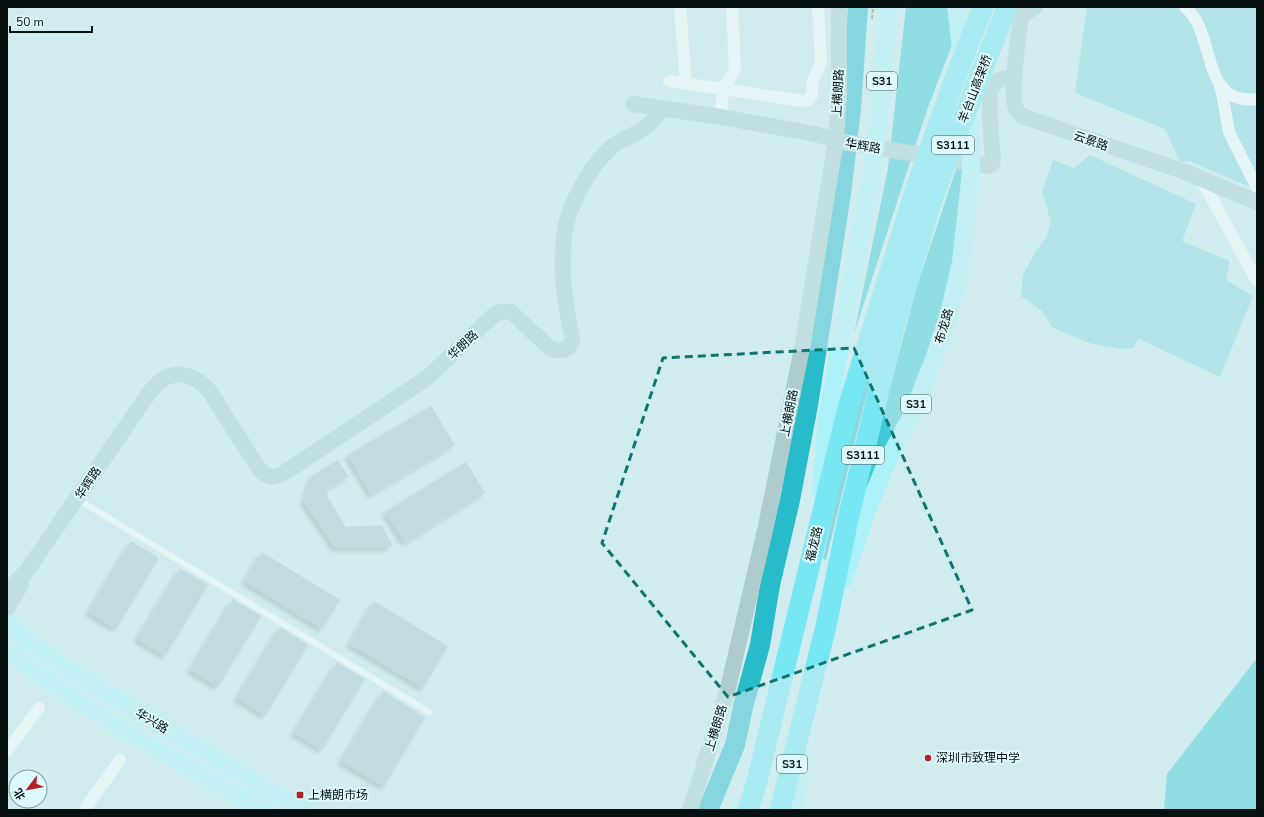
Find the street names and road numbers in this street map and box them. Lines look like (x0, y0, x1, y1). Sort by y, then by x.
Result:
street label: 羊台山高架桥 (955, 53, 995, 125)
street label: 上横朗路 (829, 69, 847, 117)
road number: S31 (867, 72, 897, 90)
street label: 云景路 (1071, 128, 1111, 154)
street label: 华辉路 (844, 135, 882, 157)
road number: S3111 (932, 136, 974, 154)
street label: 布龙路 (931, 306, 957, 346)
street label: 华朗路 (444, 327, 482, 363)
street label: 上横朗路 (777, 388, 801, 438)
road number: S31 (901, 395, 931, 413)
road number: S3111 (842, 446, 884, 464)
street label: 华辉路 (71, 464, 105, 502)
street label: 福龙路 (802, 525, 826, 563)
street label: 上横朗路 (701, 703, 731, 753)
street label: 华兴路 (132, 705, 172, 737)
road number: S31 (777, 755, 807, 773)

